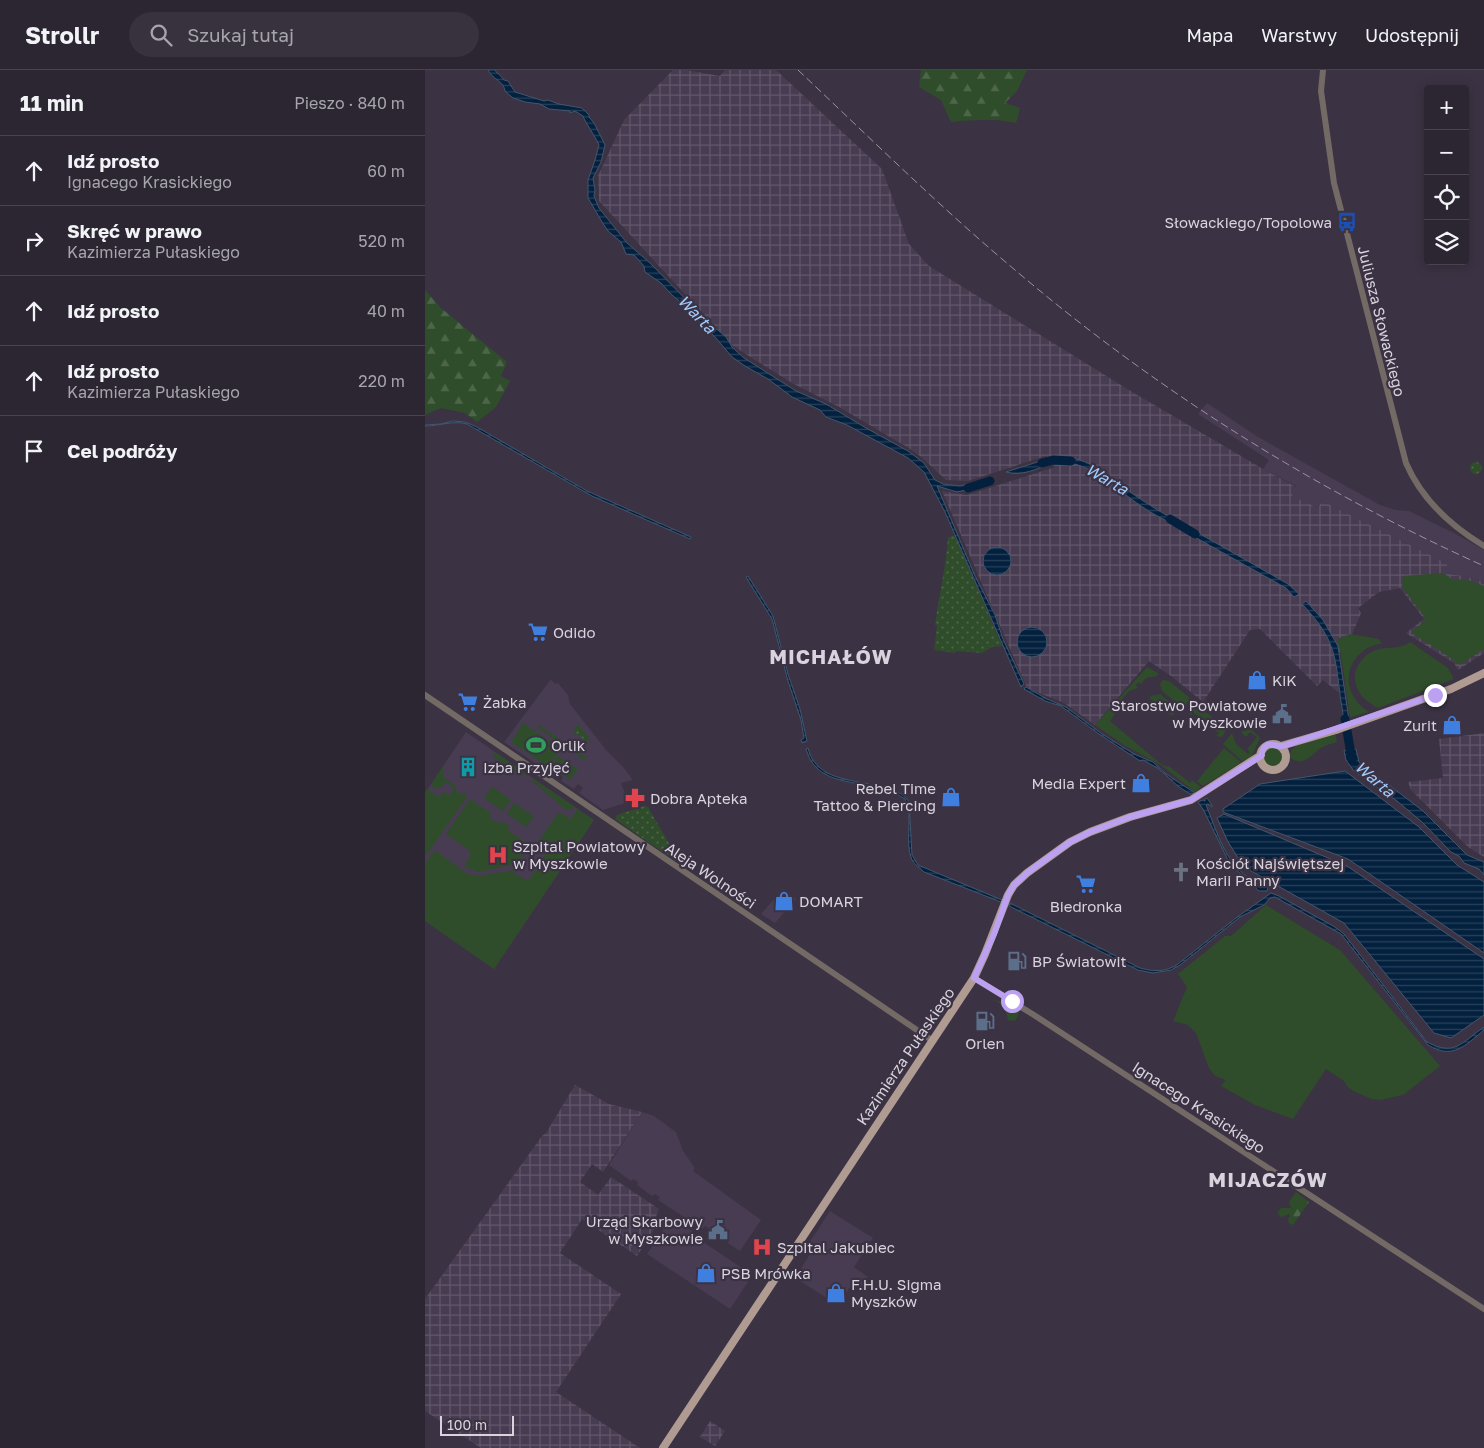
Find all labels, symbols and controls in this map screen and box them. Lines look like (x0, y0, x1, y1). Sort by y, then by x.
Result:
search box (129, 12, 479, 57)
text: Strollr (25, 20, 99, 49)
icon: search (147, 21, 175, 49)
text: Szukaj tutaj (187, 23, 294, 46)
text: Mapa (1186, 24, 1233, 46)
text: Warstwy (1261, 24, 1337, 46)
text: Udostępnij (1365, 24, 1459, 46)
map controls (1424, 85, 1469, 265)
button: + (1424, 85, 1469, 130)
text: 11 min (20, 90, 84, 116)
text: Pieszo · 840 m (294, 93, 405, 113)
button: − (1424, 130, 1469, 175)
text: Idź prosto (67, 149, 159, 172)
icon: ahead (20, 157, 48, 185)
text: 60 m (367, 161, 405, 181)
text: Ignacego Krasickiego (67, 172, 232, 192)
button: locate (1424, 175, 1469, 220)
bus stop icon: Słowackiego/Topolowa (1336, 211, 1358, 233)
place label: Słowackiego/Topolowa (1164, 213, 1332, 231)
text: Skręć w prawo (67, 219, 202, 242)
button: layers (1424, 220, 1469, 265)
icon: right (20, 227, 48, 255)
text: 520 m (358, 231, 405, 251)
text: Kazimierza Pułaskiego (67, 242, 240, 262)
street label: Juliusza Słowackiego (1355, 244, 1409, 398)
water label: Warta (674, 291, 721, 338)
icon: ahead (20, 297, 48, 325)
text: Idź prosto (67, 299, 159, 322)
text: 40 m (367, 301, 405, 321)
text: Idź prosto (67, 359, 159, 382)
icon: ahead (20, 367, 48, 395)
text: 220 m (358, 371, 405, 391)
text: Kazimierza Pułaskiego (67, 382, 240, 402)
icon: arrive (20, 437, 48, 465)
text: Cel podróży (67, 439, 177, 462)
water label: Warta (1082, 459, 1133, 500)
supermarket icon: Odido (527, 621, 549, 643)
place label: Odido (553, 623, 596, 641)
district label: MICHAŁÓW (769, 644, 893, 668)
shop icon: KiK (1246, 669, 1268, 691)
place label: KiK (1272, 671, 1297, 689)
route end (1424, 684, 1447, 707)
supermarket icon: Żabka (457, 691, 479, 713)
place label: Żabka (483, 693, 527, 711)
place label: Starostwo Powiatowe w Myszkowie (1111, 696, 1267, 731)
public building icon: Starostwo Powiatowe w Myszkowie (1271, 703, 1293, 725)
shop icon: Zurit (1441, 714, 1463, 736)
place label: Zurit (1403, 716, 1437, 734)
sports icon: Orlik (525, 734, 547, 756)
place label: Orlik (551, 736, 586, 754)
building icon: Izba Przyjęć (457, 756, 479, 778)
water label: Warta (1351, 756, 1400, 802)
place label: Izba Przyjęć (483, 758, 570, 776)
shop icon: Media Expert (1130, 772, 1152, 794)
place label: Media Expert (1031, 774, 1126, 792)
place label: Rebel Time Tattoo & Piercing (813, 779, 936, 814)
shop icon: Rebel Time Tattoo & Piercing (940, 786, 962, 808)
pharmacy icon: Dobra Apteka (624, 787, 646, 809)
place label: Dobra Apteka (650, 789, 747, 807)
place label: Szpital Powiatowy w Myszkowie (513, 837, 646, 872)
street label: Aleja Wolności (662, 838, 760, 912)
hospital icon: Szpital Powiatowy w Myszkowie (487, 844, 509, 866)
place label: Kościół Najświętszej Marii Panny (1196, 854, 1344, 889)
church icon: Kościół Najświętszej Marii Panny (1170, 861, 1192, 883)
supermarket icon: Biedronka (1075, 873, 1097, 895)
shop icon: DOMART (773, 890, 795, 912)
place label: DOMART (799, 892, 863, 910)
place label: Biedronka (1050, 897, 1122, 915)
fuel station icon: BP Światowit (1006, 950, 1028, 972)
place label: BP Światowit (1032, 952, 1127, 970)
street label: Kazimierza Pułaskiego (852, 984, 958, 1128)
route start (1001, 990, 1024, 1013)
fuel station icon: Orlen (974, 1010, 996, 1032)
place label: Orlen (965, 1034, 1005, 1052)
street label: Ignacego Krasickiego (1129, 1057, 1269, 1157)
district label: MIJACZÓW (1208, 1167, 1328, 1191)
place label: Urząd Skarbowy w Myszkowie (586, 1212, 704, 1247)
public building icon: Urząd Skarbowy w Myszkowie (707, 1219, 729, 1241)
hospital icon: Szpital Jakubiec (751, 1236, 773, 1258)
place label: Szpital Jakubiec (777, 1238, 895, 1256)
shop icon: PSB Mrówka (695, 1262, 717, 1284)
place label: PSB Mrówka (721, 1264, 811, 1282)
place label: F.H.U. Sigma Myszków (851, 1275, 941, 1310)
shop icon: F.H.U. Sigma Myszków (825, 1282, 847, 1304)
scale bar (440, 1413, 514, 1436)
text: 100 m (447, 1416, 487, 1433)

